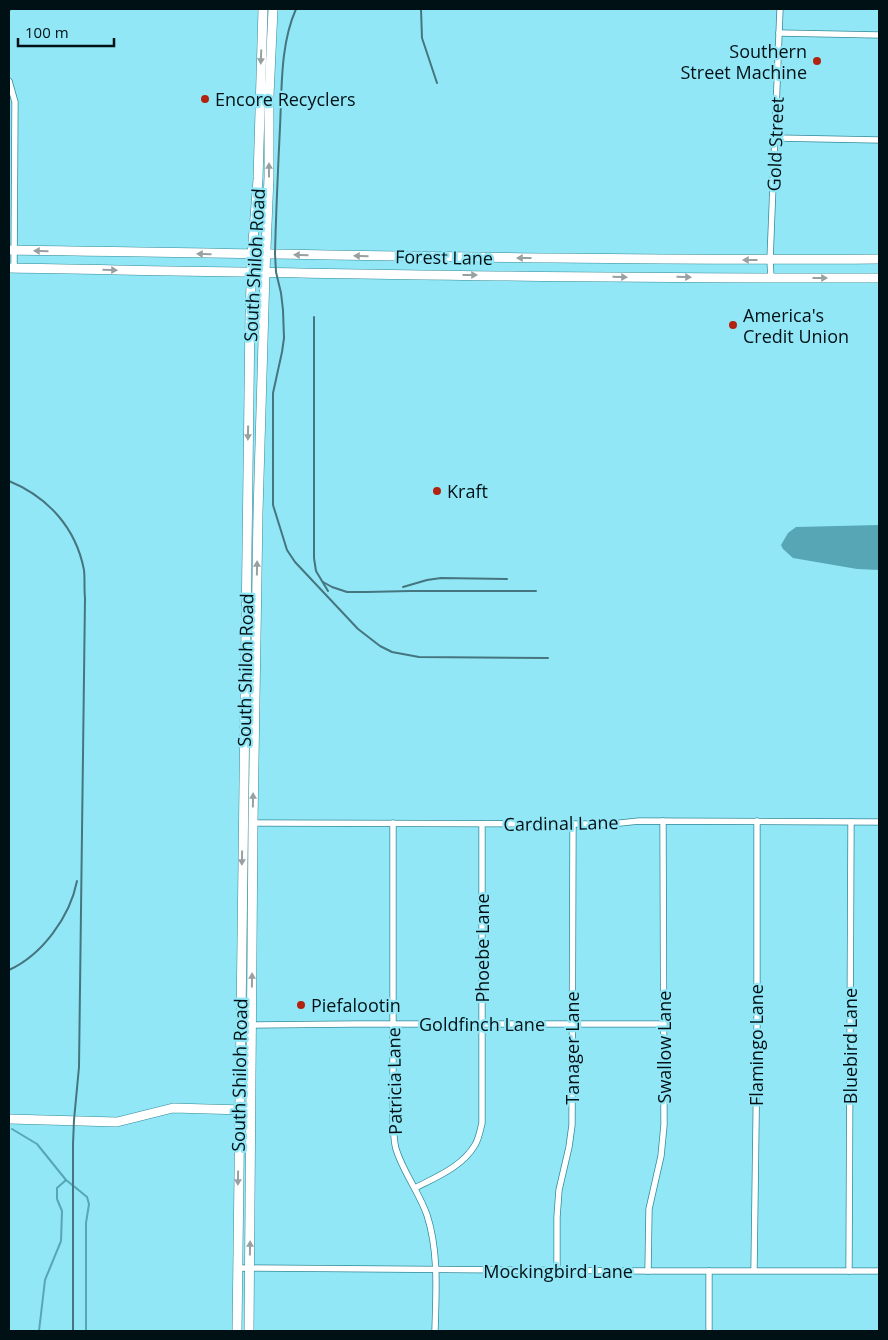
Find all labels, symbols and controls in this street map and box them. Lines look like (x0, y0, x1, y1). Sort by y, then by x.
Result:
scale bar (18, 15, 114, 47)
text: 100 m (25, 22, 69, 42)
place label: Southern Street Machine (681, 39, 807, 84)
one-way arrow (257, 50, 265, 66)
marker: Southern Street Machine (811, 55, 823, 67)
place label: Encore Recyclers (215, 87, 356, 111)
marker: Encore Recyclers (199, 93, 211, 105)
street label: Gold Street (761, 96, 789, 192)
one-way arrow (265, 162, 273, 178)
street label: South Shiloh Road (238, 188, 270, 342)
street label: Forest Lane (395, 244, 493, 270)
one-way arrow (33, 246, 49, 254)
one-way arrow (195, 250, 211, 258)
one-way arrow (293, 250, 309, 258)
one-way arrow (353, 252, 369, 260)
one-way arrow (516, 254, 532, 262)
one-way arrow (742, 256, 758, 264)
one-way arrow (102, 266, 118, 274)
one-way arrow (462, 271, 478, 279)
one-way arrow (612, 273, 628, 281)
one-way arrow (676, 274, 692, 282)
one-way arrow (812, 274, 828, 282)
place label: America's Credit Union (743, 303, 849, 348)
marker: America's Credit Union (727, 319, 739, 331)
one-way arrow (244, 425, 252, 441)
place label: Kraft (447, 479, 488, 503)
marker: Kraft (431, 485, 443, 497)
one-way arrow (253, 559, 261, 575)
street label: South Shiloh Road (232, 593, 258, 747)
one-way arrow (250, 792, 258, 808)
street label: Cardinal Lane (503, 810, 619, 836)
one-way arrow (238, 850, 246, 866)
street label: Phoebe Lane (470, 893, 494, 1003)
one-way arrow (248, 972, 256, 988)
street label: Flamingo Lane (744, 984, 768, 1106)
street label: Bluebird Lane (838, 988, 862, 1104)
street label: Tanager Lane (560, 991, 584, 1105)
street label: Swallow Lane (652, 991, 676, 1103)
place label: Piefalootin (311, 993, 401, 1017)
street label: South Shiloh Road (226, 998, 252, 1152)
marker: Piefalootin (295, 999, 307, 1011)
street label: Goldfinch Lane (419, 1012, 545, 1036)
street label: Patricia Lane (381, 1027, 407, 1135)
one-way arrow (234, 1170, 242, 1186)
one-way arrow (246, 1239, 254, 1255)
street label: Mockingbird Lane (483, 1259, 633, 1283)

